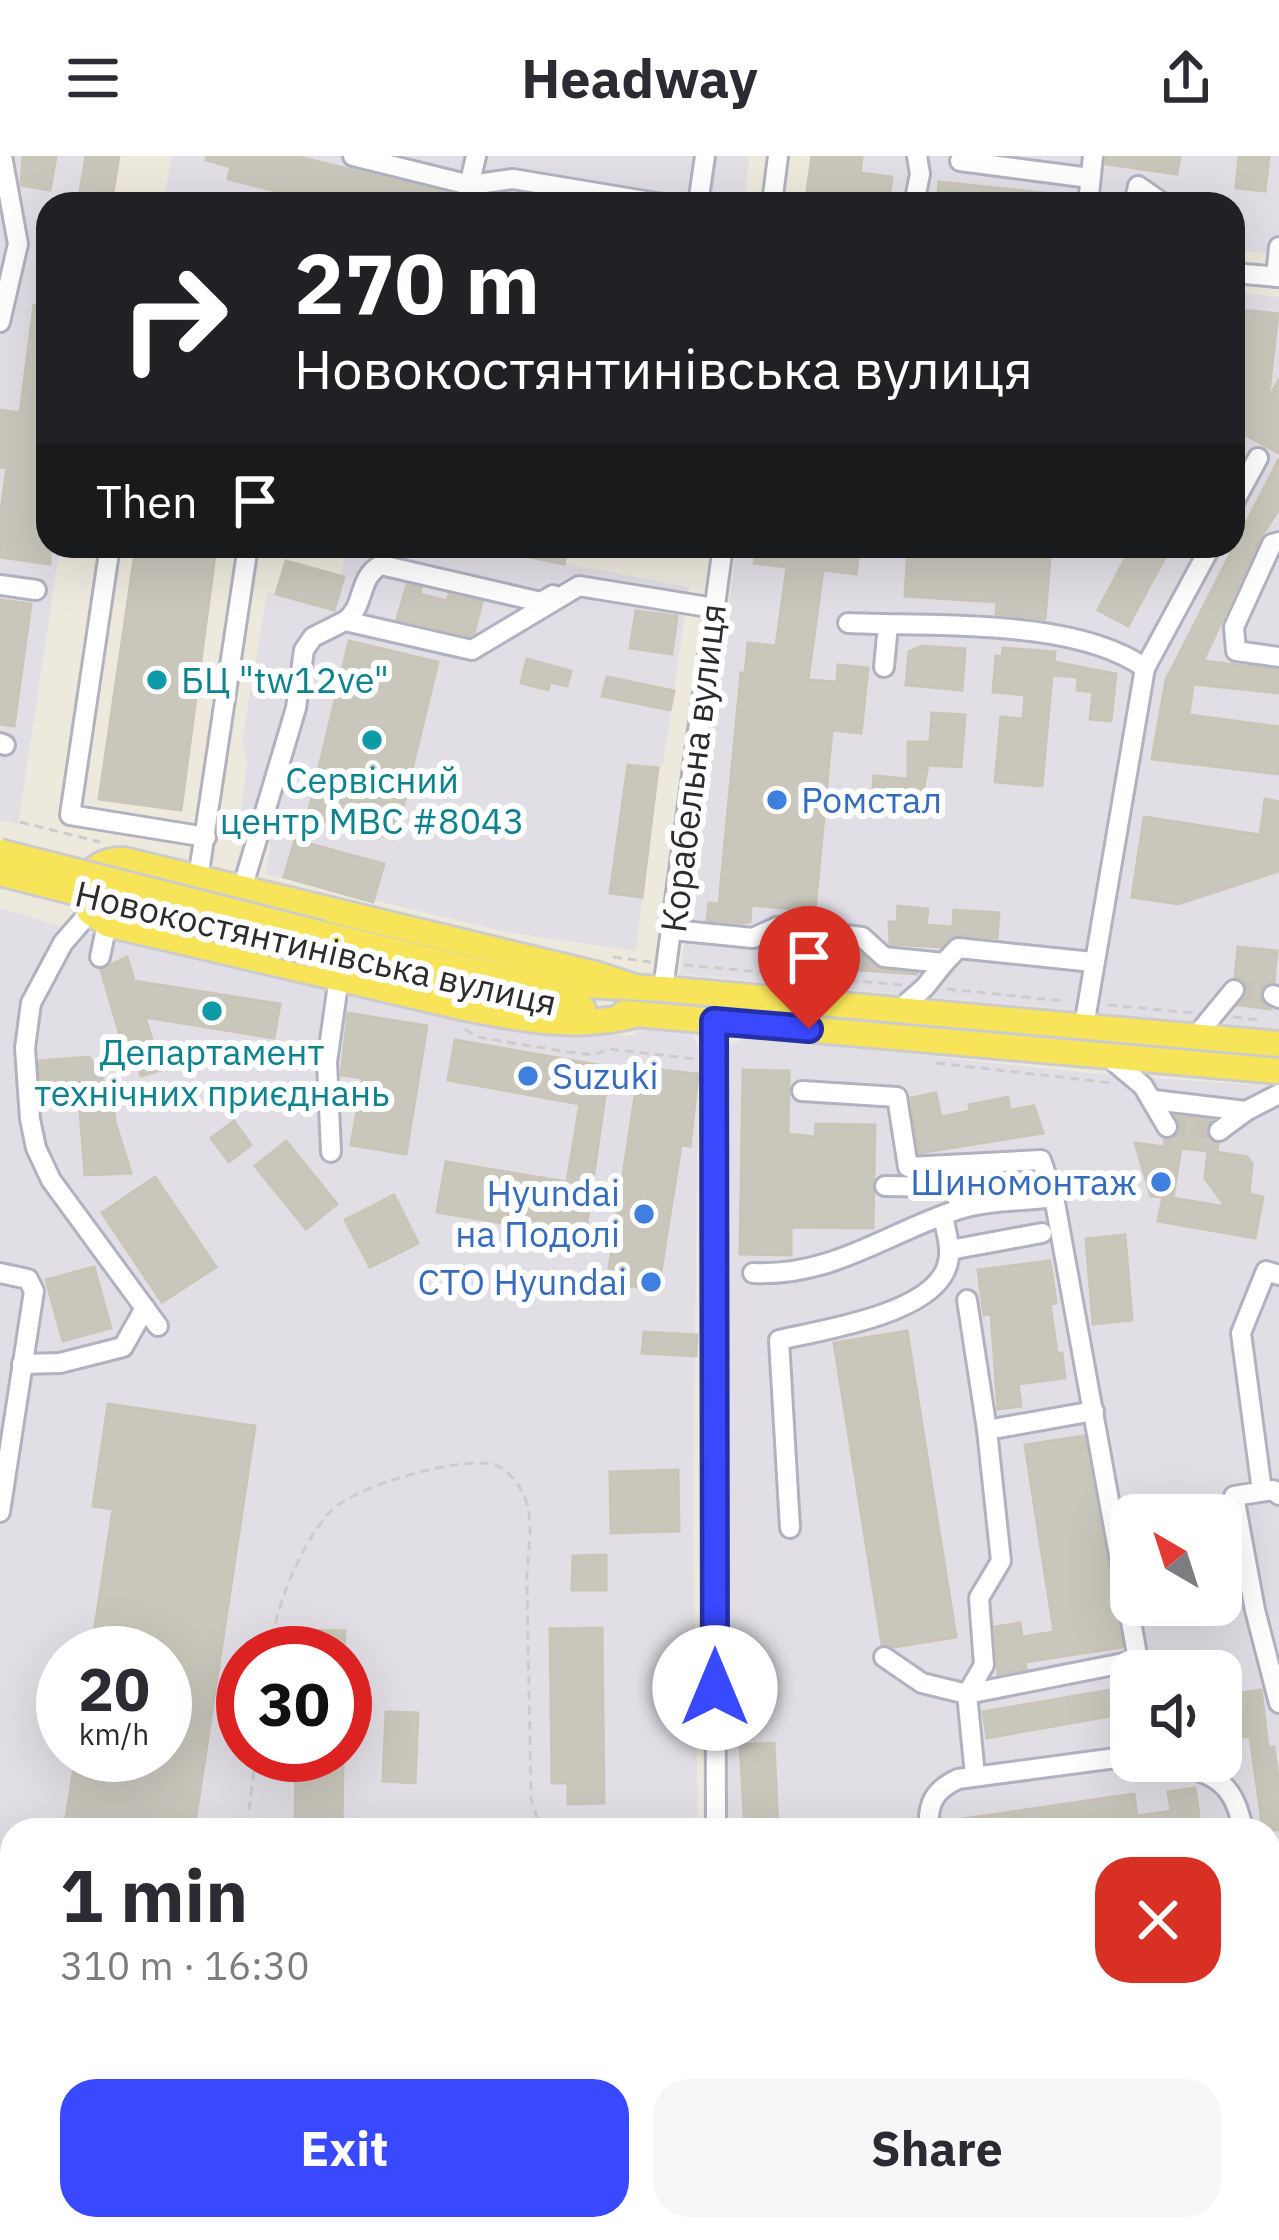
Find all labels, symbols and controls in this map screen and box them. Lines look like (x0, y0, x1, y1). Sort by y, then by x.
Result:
text: Headway (521, 43, 758, 113)
icon: menu (60, 45, 126, 111)
icon: share (1153, 45, 1219, 111)
text: 270 m (294, 228, 540, 337)
icon: right (96, 240, 252, 396)
text: Новокостянтинівська вулиця (294, 334, 1033, 404)
icon: arrive (222, 468, 288, 534)
text: Then (96, 472, 198, 530)
street label: Корабельна вулиця (649, 601, 736, 935)
place label: БЦ "tw12ve" (181, 656, 389, 703)
marker: БЦ "tw12ve" (144, 667, 170, 693)
marker: Сервісний центр МВС #8043 (359, 727, 385, 753)
place label: Сервісний центр МВС #8043 (220, 756, 524, 844)
place label: Ромстал (801, 776, 942, 823)
marker: Ромстал (764, 787, 790, 813)
street label: Новокостянтинівська вулиця (71, 869, 561, 1026)
pin (758, 906, 860, 1029)
icon: arrive (776, 924, 842, 990)
marker: Департамент технічних приєднань (199, 998, 225, 1024)
place label: Департамент технічних приєднань (34, 1028, 390, 1116)
place label: Suzuki (552, 1052, 659, 1099)
marker: Suzuki (515, 1063, 541, 1089)
place label: Шиномонтаж (910, 1158, 1137, 1205)
place label: Hyundai на Подолі (455, 1169, 620, 1257)
marker: Шиномонтаж (1148, 1169, 1174, 1195)
marker: Hyundai на Подолі (631, 1201, 657, 1227)
place label: СТО Hyundai (418, 1258, 627, 1305)
marker: СТО Hyundai (638, 1269, 664, 1295)
north arrow (1110, 1494, 1242, 1626)
map controls (1110, 1494, 1242, 1782)
position arrow (652, 1625, 778, 1751)
speed limit sign: 30 (216, 1626, 372, 1782)
text: 20 (78, 1649, 150, 1728)
button: sound (1110, 1650, 1242, 1782)
text: km/h (79, 1714, 149, 1753)
text: 1 min (60, 1848, 248, 1942)
button: close (1095, 1857, 1221, 1983)
text: 310 m · 16:30 (60, 1940, 310, 1991)
button: Exit (60, 2079, 629, 2217)
button: Share (653, 2079, 1221, 2217)

